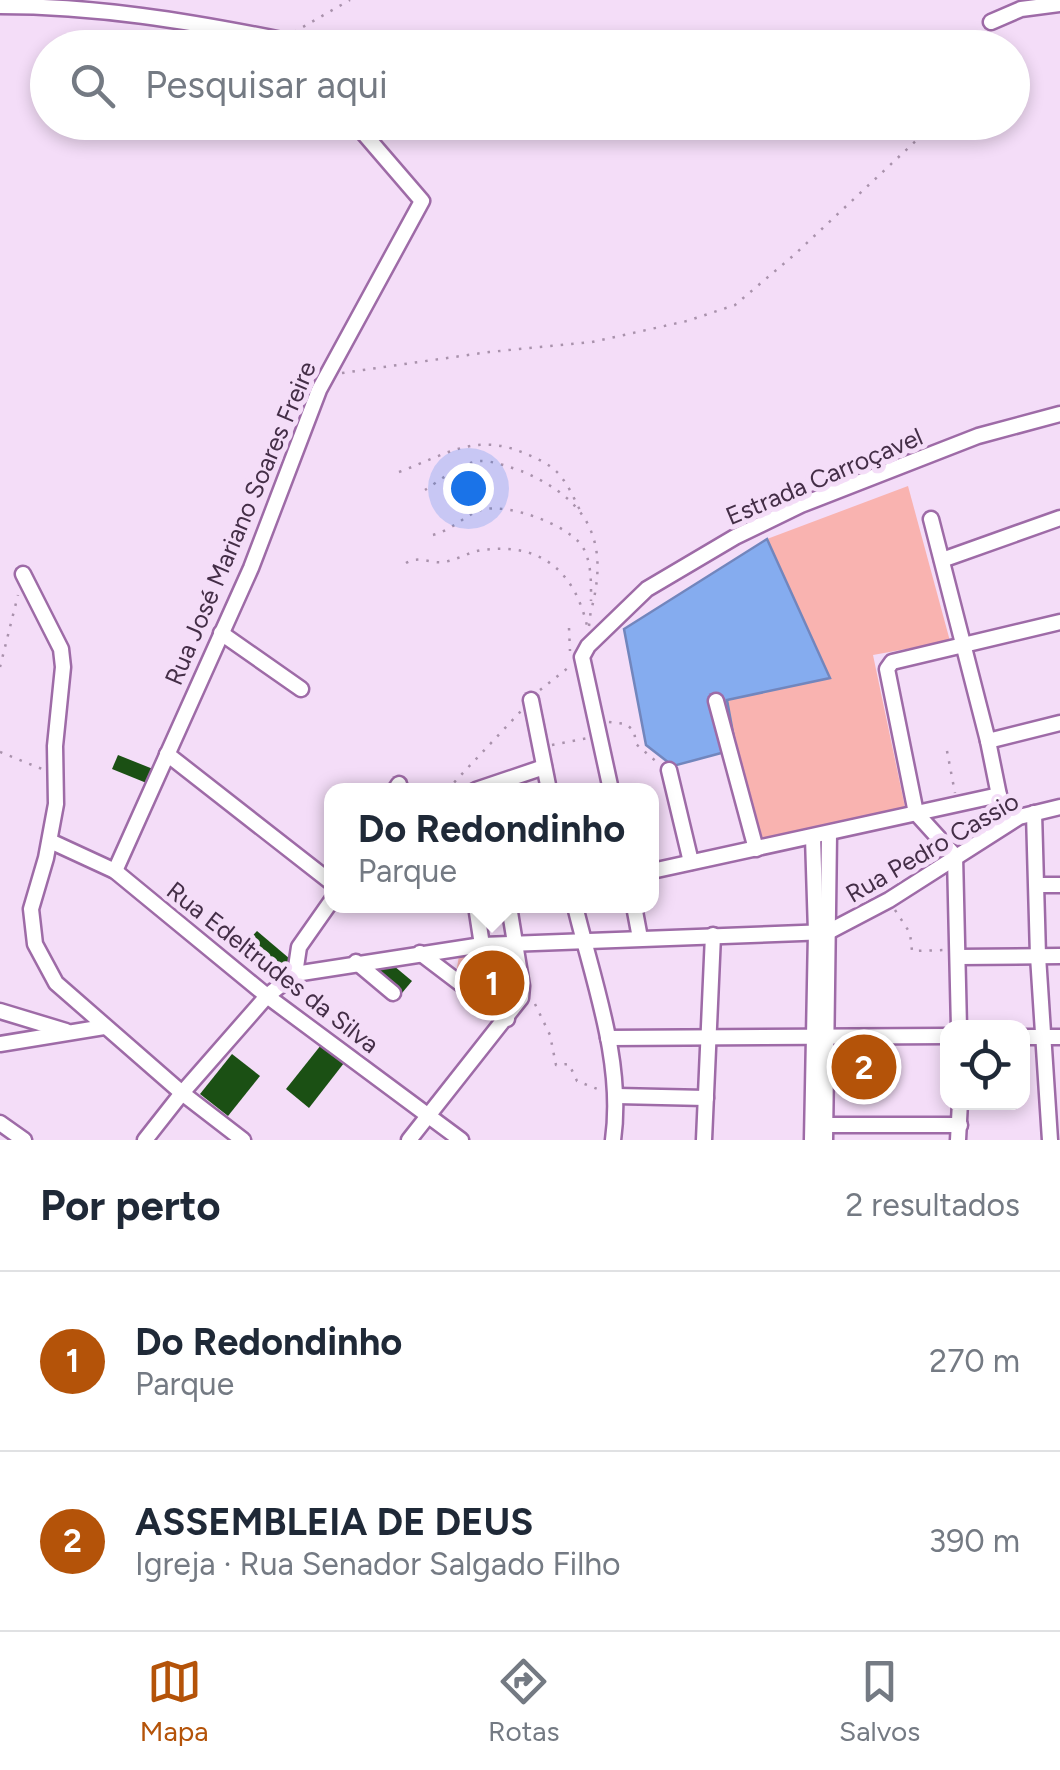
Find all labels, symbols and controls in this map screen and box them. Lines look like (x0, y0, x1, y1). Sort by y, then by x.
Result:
search box (30, 30, 1030, 140)
icon: search (65, 58, 120, 113)
text: Pesquisar aqui (145, 62, 388, 108)
street label: Rua José Mariano Soares Freire (158, 357, 322, 689)
street label: Estrada Carroçavel (721, 421, 927, 531)
your location (443, 463, 494, 514)
popup (324, 783, 659, 913)
street label: Rua Pedro Cassio (840, 785, 1024, 909)
text: Do Redondinho (358, 806, 625, 852)
text: Parque (358, 852, 457, 890)
street label: Rua Edeltrudes da Silva (161, 875, 385, 1059)
pin: 1 (460, 946, 524, 1020)
map controls (940, 1020, 1030, 1110)
button: locate (940, 1020, 1030, 1110)
pin: 2 (832, 1030, 896, 1104)
text: Por perto (40, 1180, 221, 1231)
text: 2 resultados (846, 1186, 1020, 1224)
text: Do Redondinho (135, 1319, 402, 1365)
text: 1 (66, 1342, 79, 1380)
text: 270 m (929, 1342, 1020, 1380)
text: Parque (135, 1365, 234, 1403)
text: ASSEMBLEIA DE DEUS (135, 1499, 533, 1545)
text: 2 (63, 1522, 82, 1560)
text: 390 m (929, 1522, 1020, 1560)
text: Igreja · Rua Senador Salgado Filho (135, 1545, 621, 1583)
tab: Mapa (140, 1654, 209, 1748)
tab: Rotas (488, 1654, 560, 1748)
tab: Salvos (839, 1654, 920, 1748)

